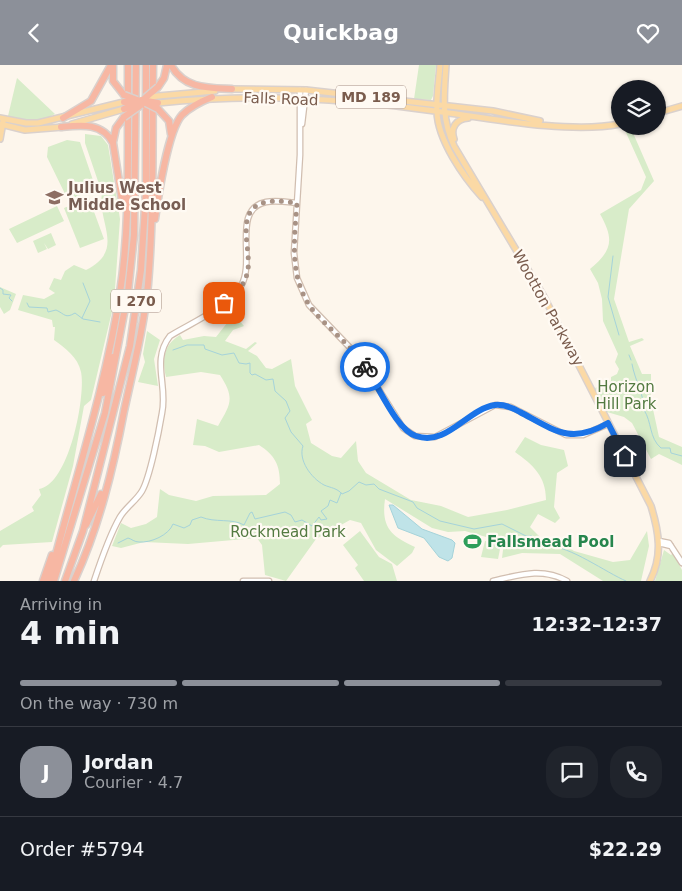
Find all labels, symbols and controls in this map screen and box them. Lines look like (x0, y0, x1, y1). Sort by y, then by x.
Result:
icon: back (20, 19, 48, 47)
icon: heart (634, 19, 662, 47)
text: Quickbag (283, 20, 399, 45)
map controls (611, 80, 666, 135)
button: layers (611, 80, 666, 135)
road number: MD 189 (336, 86, 406, 109)
street label: Falls Road (243, 89, 319, 109)
place label: Julius West Middle School (67, 179, 186, 214)
school or university icon: Julius West Middle School (44, 187, 64, 207)
street label: Wootton Parkway (509, 247, 588, 369)
pin (203, 282, 245, 324)
icon: bag (210, 289, 238, 317)
road number: I 270 (111, 290, 161, 313)
courier (340, 342, 390, 392)
icon: bike (351, 353, 379, 381)
park label: Horizon Hill Park (596, 378, 657, 413)
pin (604, 435, 646, 477)
icon: home (611, 442, 639, 470)
park label: Rockmead Park (230, 523, 346, 541)
sports icon: Fallsmead Pool (463, 532, 483, 552)
place label: Fallsmead Pool (487, 533, 614, 551)
text: Arriving in (20, 595, 102, 614)
text: 12:32–12:37 (532, 613, 662, 635)
text: 4 min (20, 614, 121, 652)
text: On the way · 730 m (20, 694, 178, 713)
button: chat (546, 746, 598, 798)
button: phone (610, 746, 662, 798)
text: Jordan (84, 751, 153, 773)
text: J (42, 761, 50, 783)
text: Courier · 4.7 (84, 773, 183, 792)
text: Order #5794 (20, 838, 144, 860)
text: $22.29 (589, 838, 662, 860)

